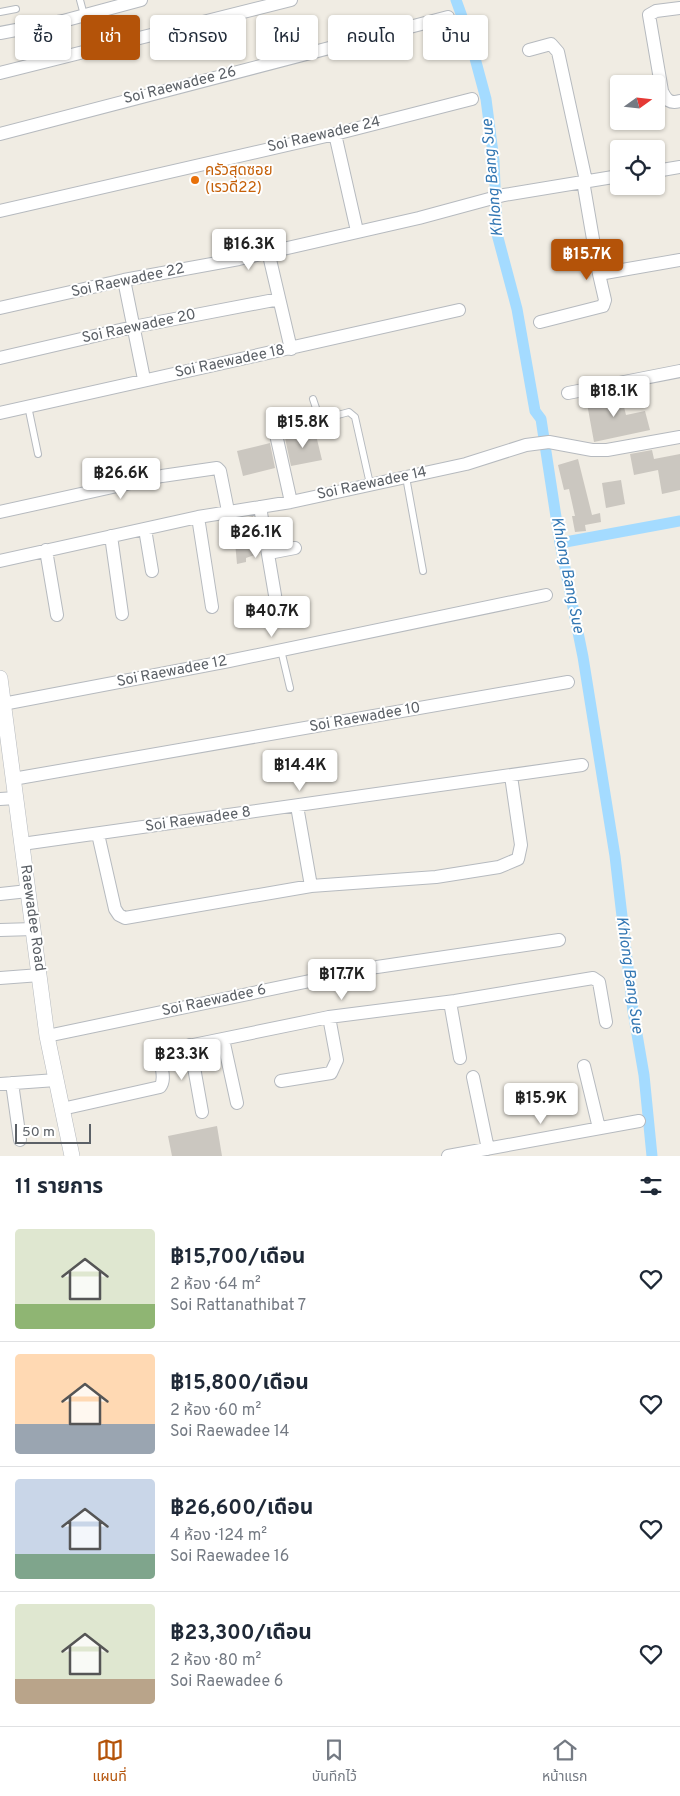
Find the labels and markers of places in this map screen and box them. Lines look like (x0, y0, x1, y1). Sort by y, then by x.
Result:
place label: ครัวสุดซอย (เรวดี22) (205, 162, 273, 198)
marker: ครัวสุดซอย (เรวดี22) (189, 174, 201, 186)
pin: ฿16.3K (208, 228, 290, 271)
pin: ฿15.7K (546, 238, 628, 281)
pin: ฿18.1K (573, 376, 655, 418)
pin: ฿15.8K (262, 406, 344, 449)
pin: ฿26.6K (80, 458, 162, 500)
pin: ฿26.1K (215, 516, 297, 559)
pin: ฿40.7K (231, 596, 313, 638)
pin: ฿14.4K (259, 750, 341, 792)
pin: ฿17.7K (301, 958, 383, 1001)
pin: ฿23.3K (141, 1038, 223, 1081)
pin: ฿15.9K (500, 1082, 582, 1125)

